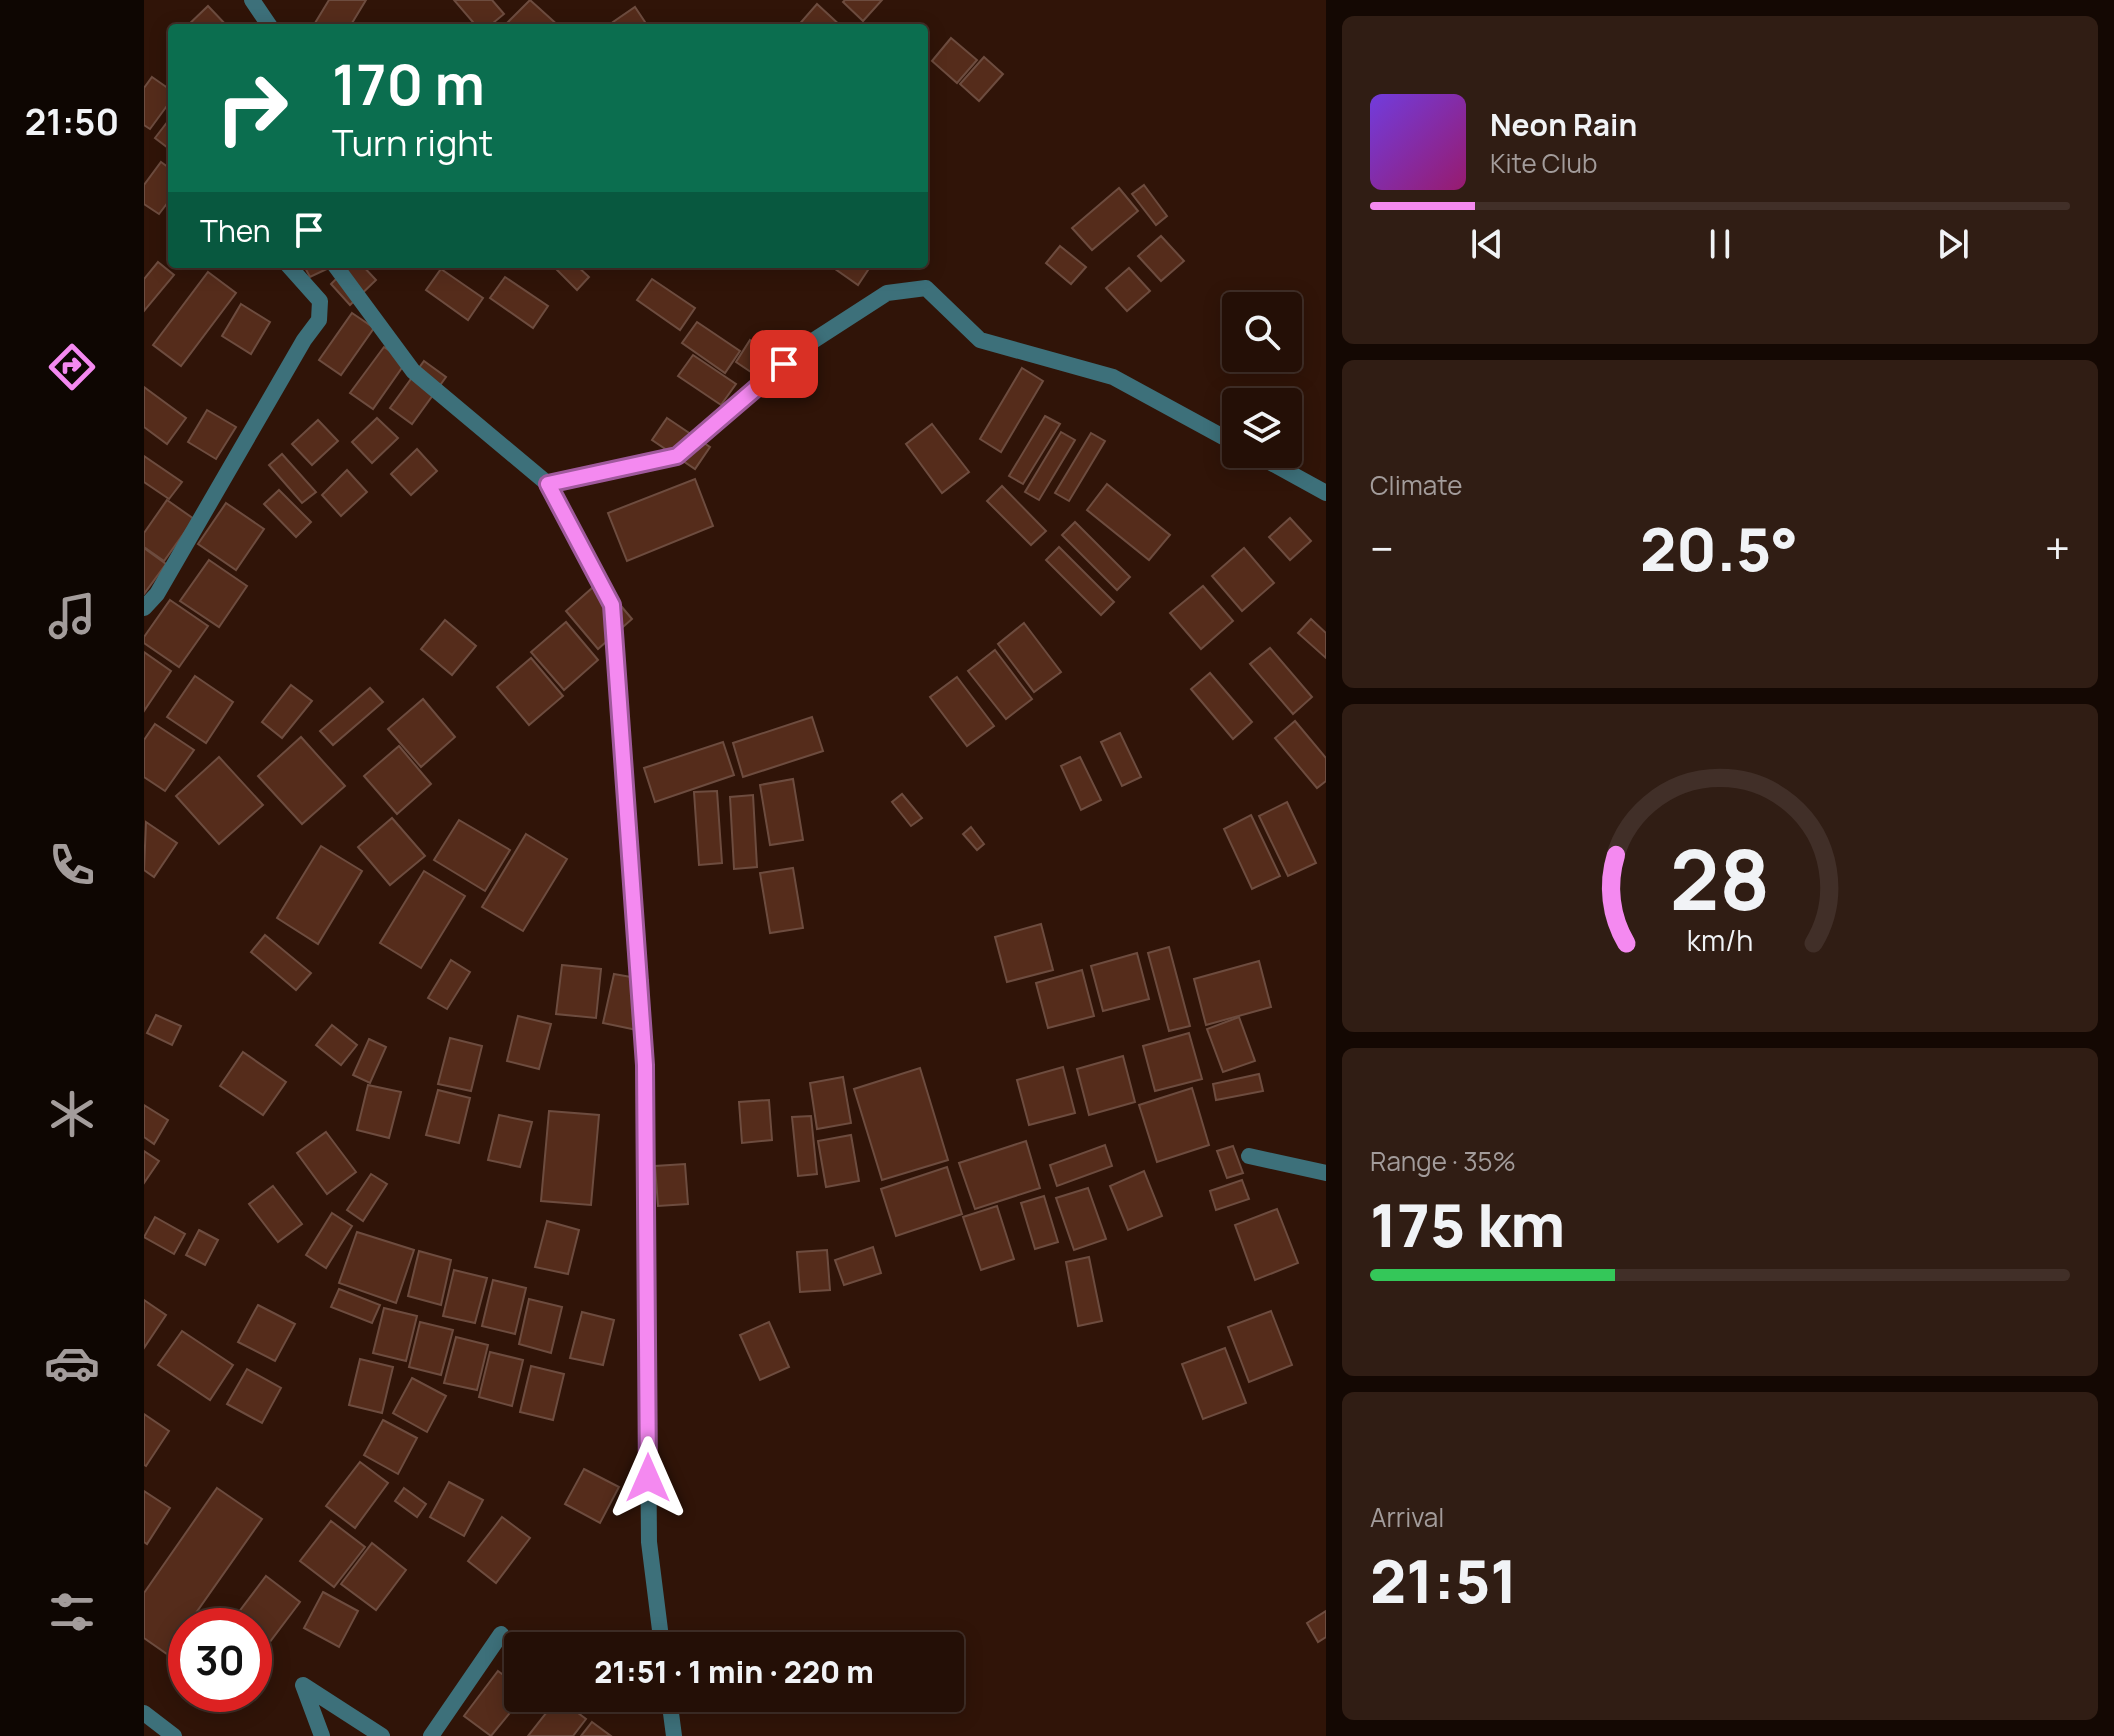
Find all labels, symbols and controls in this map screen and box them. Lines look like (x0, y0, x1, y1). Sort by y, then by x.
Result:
text: 170 m (332, 45, 485, 122)
icon: right (200, 56, 304, 160)
text: 21:50 (25, 97, 119, 146)
text: Neon Rain (1490, 104, 1637, 145)
text: Turn right (332, 118, 493, 167)
text: Kite Club (1490, 145, 1597, 181)
icon: arrive (287, 208, 331, 252)
text: Then (200, 210, 271, 251)
icon: previous (1465, 222, 1509, 266)
icon: pause (1698, 222, 1742, 266)
icon: next (1931, 222, 1975, 266)
map controls (1222, 292, 1302, 468)
button: search (1222, 292, 1302, 372)
pin (750, 330, 818, 398)
icon: directions (44, 339, 100, 395)
icon: arrive (762, 342, 806, 386)
button: layers (1222, 388, 1302, 468)
text: Climate (1370, 467, 1462, 503)
text: 20.5° (1640, 507, 1798, 589)
text: − (1370, 518, 1394, 578)
text: + (2045, 518, 2070, 578)
icon: music (44, 588, 100, 644)
text: 28 (1670, 821, 1770, 935)
icon: phone (44, 837, 100, 893)
text: km/h (1687, 921, 1753, 960)
icon: climate (44, 1086, 100, 1142)
text: Range · 35% (1370, 1143, 1516, 1179)
text: 175 km (1370, 1183, 1565, 1265)
icon: car (44, 1335, 100, 1391)
position arrow (606, 1436, 690, 1520)
text: Arrival (1370, 1499, 1444, 1535)
text: 21:51 (1370, 1539, 1517, 1621)
icon: filters (44, 1584, 100, 1640)
speed limit sign: 30 (168, 1608, 272, 1712)
text: 21:51 · 1 min · 220 m (594, 1651, 874, 1692)

